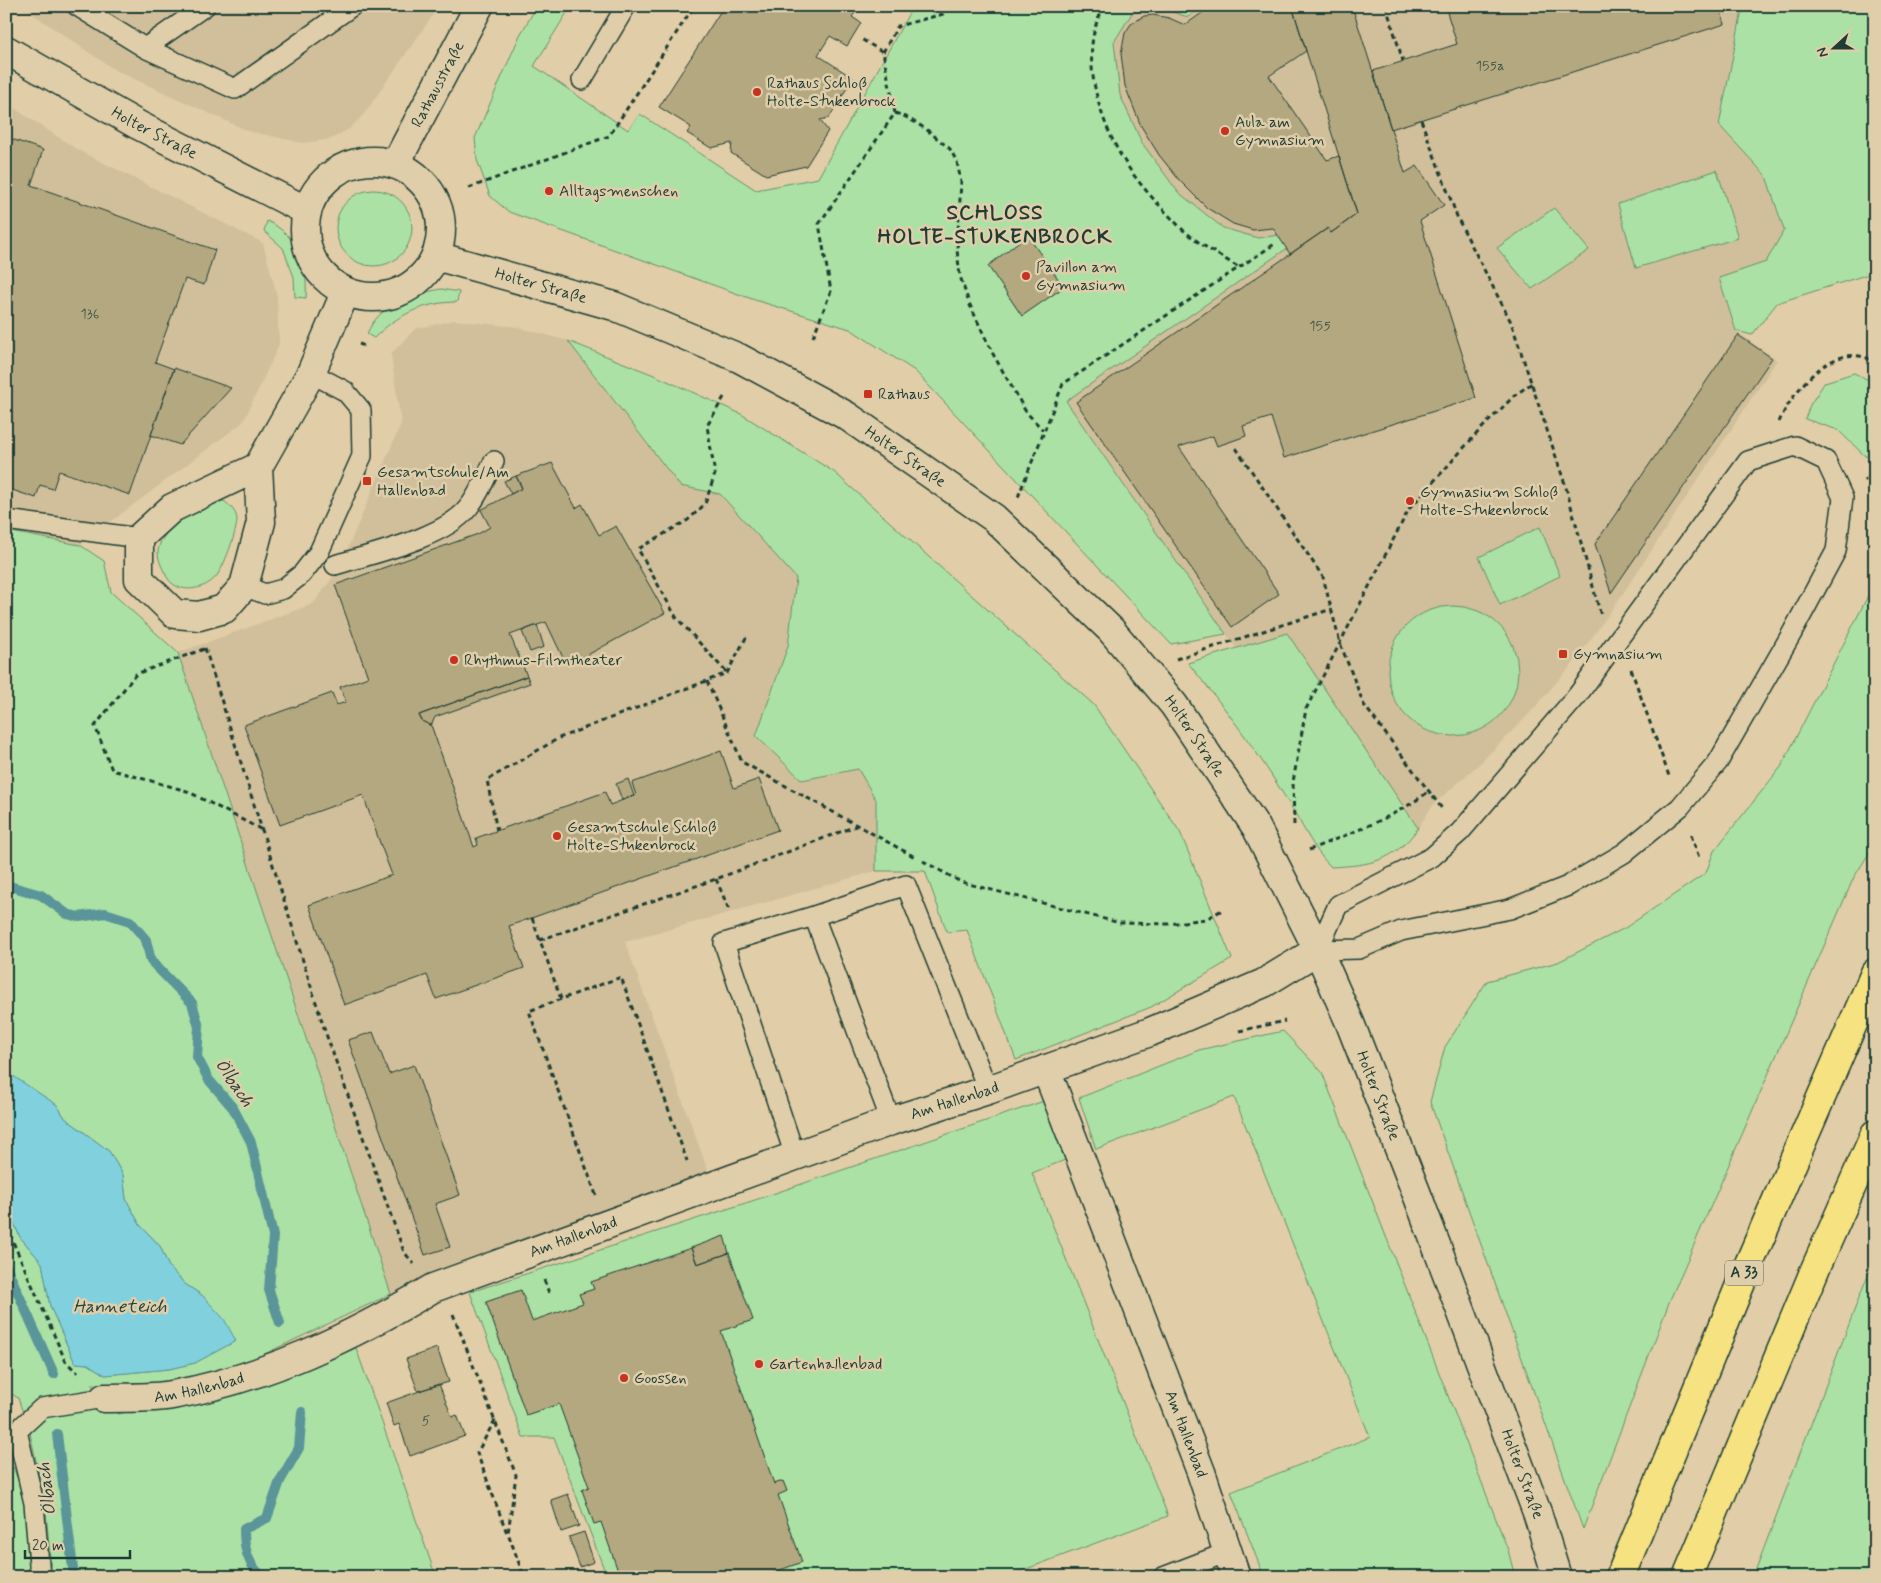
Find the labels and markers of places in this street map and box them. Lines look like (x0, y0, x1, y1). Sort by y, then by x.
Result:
place label: Rathaus Schloß Holte-Stukenbrock (767, 73, 896, 112)
marker: Rathaus Schloß Holte-Stukenbrock (751, 86, 763, 98)
place label: Aula am Gymnasium (1235, 112, 1325, 151)
marker: Aula am Gymnasium (1219, 125, 1231, 137)
place label: Alltagsmenschen (559, 181, 678, 202)
marker: Alltagsmenschen (543, 185, 555, 197)
place label: Pavillon am Gymnasium (1036, 257, 1126, 296)
marker: Pavillon am Gymnasium (1020, 270, 1032, 282)
place label: Rathaus (878, 384, 930, 405)
marker: Rathaus (862, 388, 874, 400)
place label: Gesamtschule/Am Hallenbad (377, 462, 509, 501)
marker: Gesamtschule/Am Hallenbad (361, 475, 373, 487)
place label: Gymnasium Schloß Holte-Stukenbrock (1420, 482, 1558, 521)
marker: Gymnasium Schloß Holte-Stukenbrock (1404, 495, 1416, 507)
place label: Gymnasium (1573, 644, 1663, 665)
marker: Gymnasium (1557, 648, 1569, 660)
place label: Rhythmus-Filmtheater (464, 650, 623, 671)
marker: Rhythmus-Filmtheater (448, 654, 460, 666)
place label: Gesamtschule Schloß Holte-Stukenbrock (567, 817, 717, 856)
marker: Gesamtschule Schloß Holte-Stukenbrock (551, 830, 563, 842)
place label: Gartenhallenbad (769, 1354, 882, 1375)
marker: Gartenhallenbad (753, 1358, 765, 1370)
place label: Goossen (634, 1368, 687, 1389)
marker: Goossen (618, 1372, 630, 1384)

